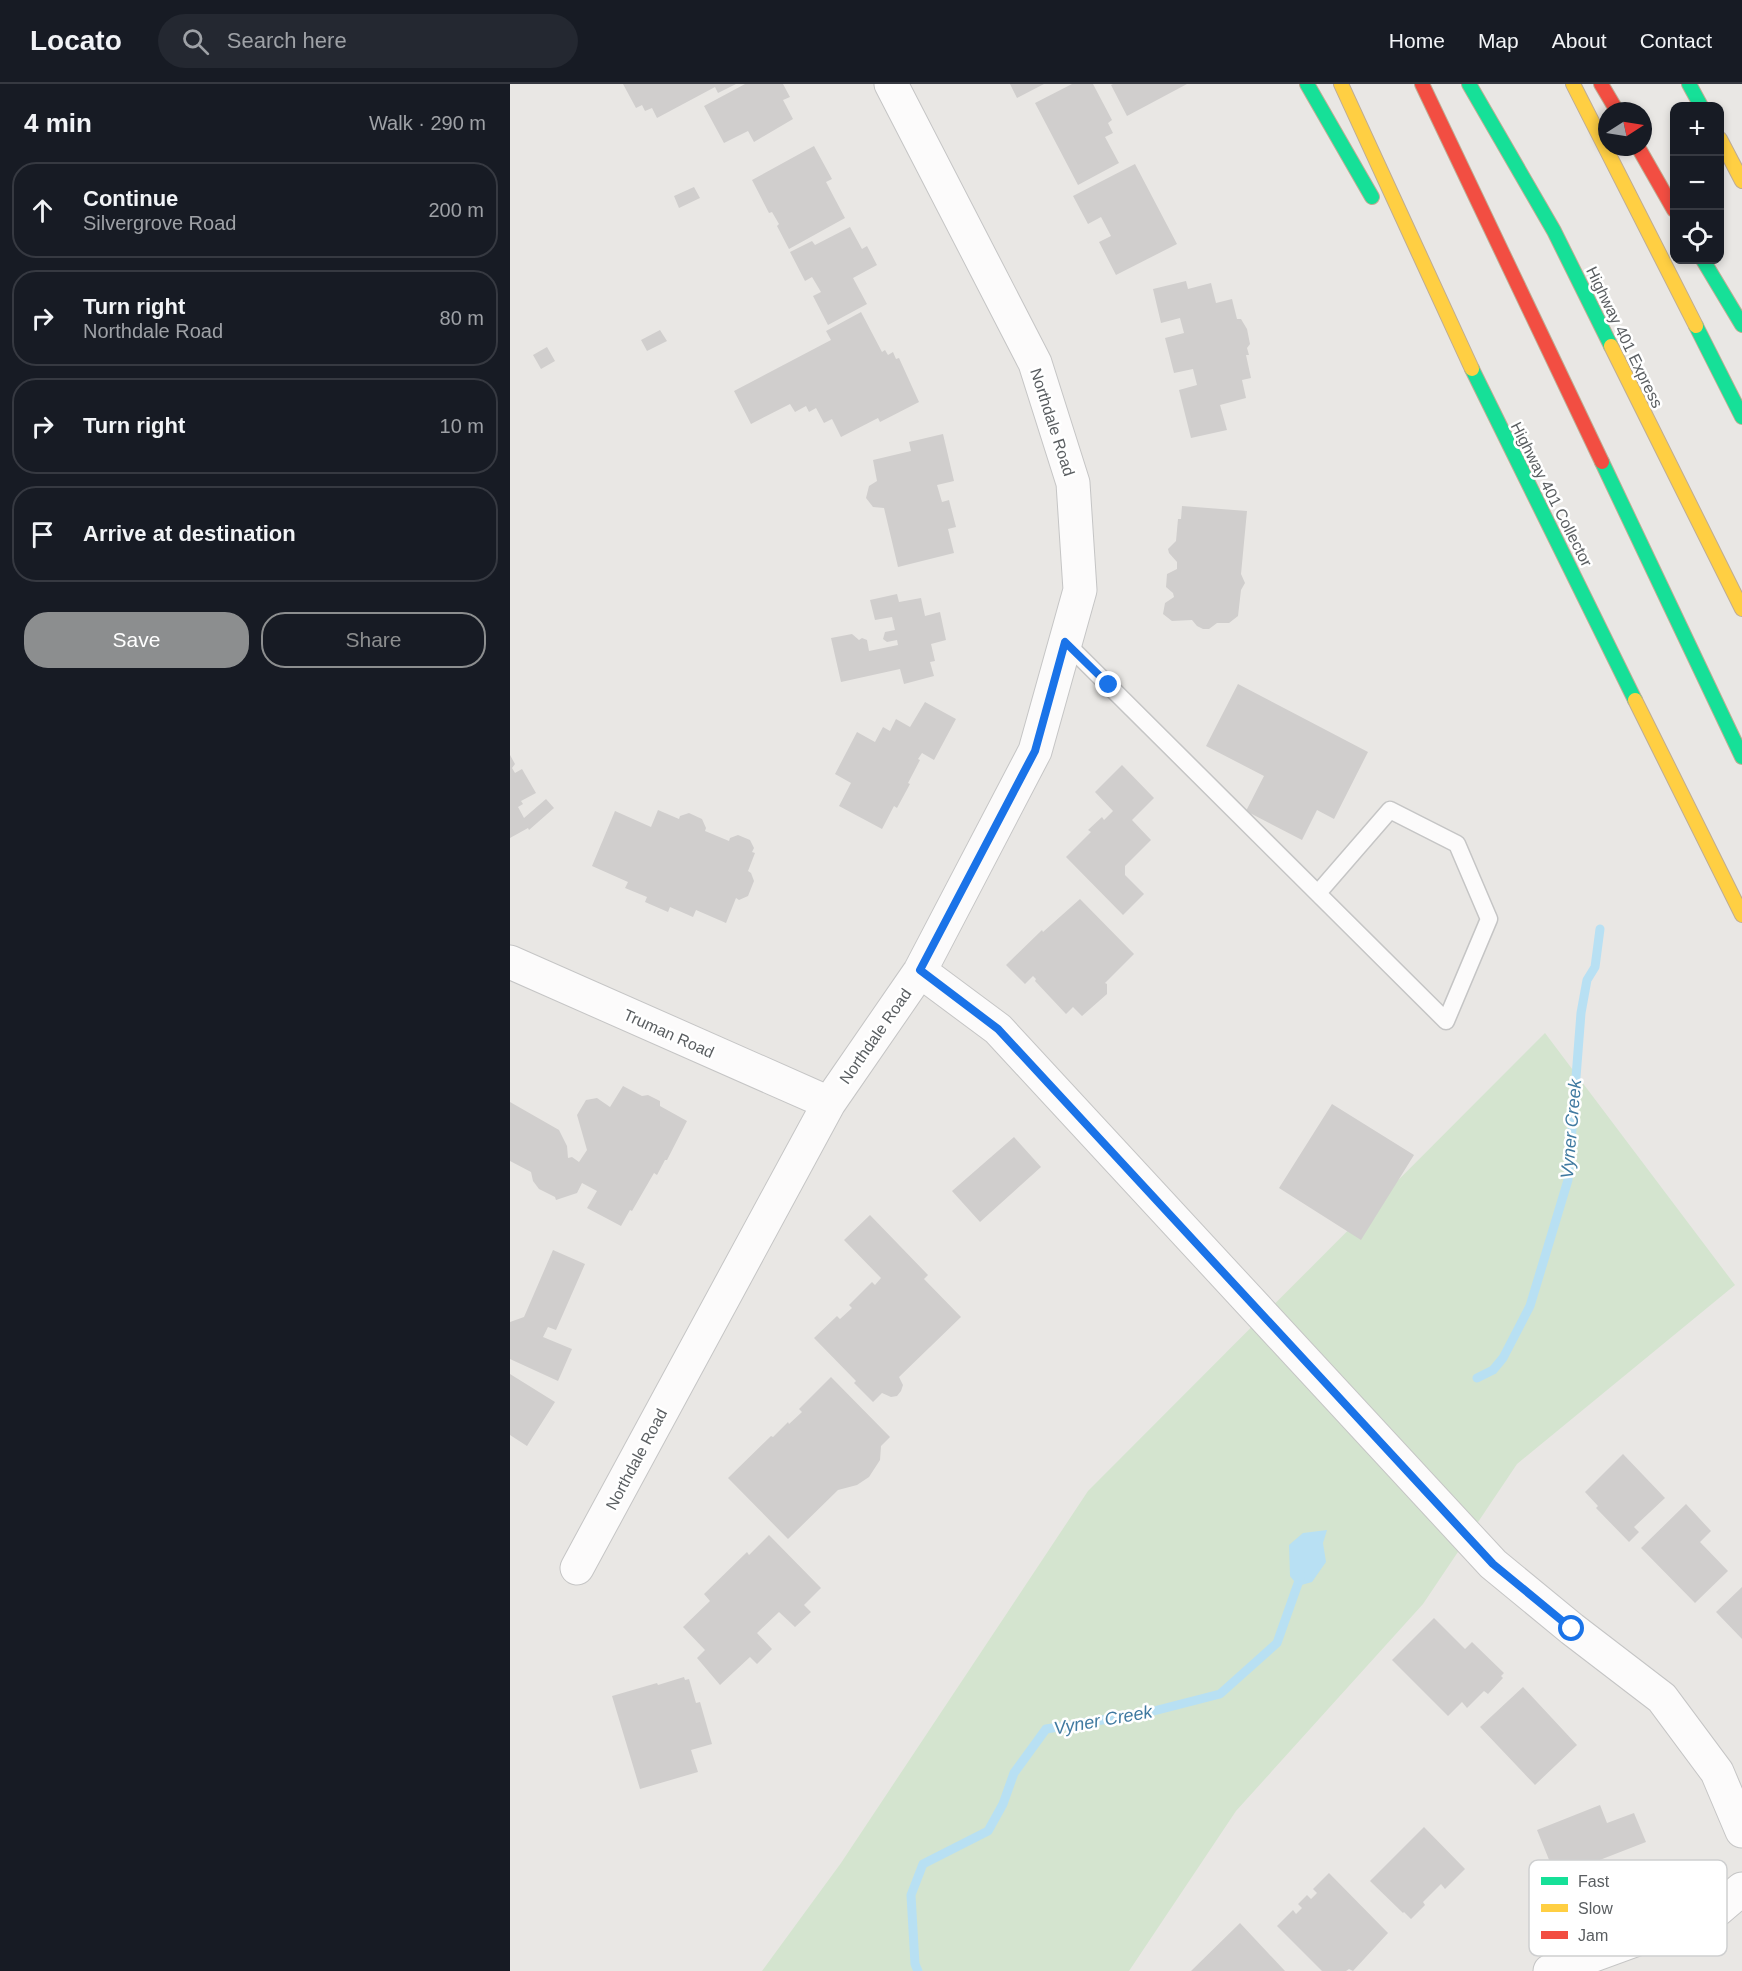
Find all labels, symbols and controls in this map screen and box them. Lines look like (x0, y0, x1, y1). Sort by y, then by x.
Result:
search box (158, 14, 578, 68)
text: Locato (30, 25, 122, 56)
icon: search (179, 25, 212, 58)
text: Search here (227, 28, 347, 53)
text: Home (1389, 29, 1445, 52)
text: Map (1478, 29, 1519, 52)
text: About (1552, 29, 1607, 52)
text: Contact (1640, 29, 1712, 52)
north arrow (1598, 102, 1652, 156)
map controls (1670, 102, 1724, 264)
button: + (1670, 102, 1724, 156)
text: 4 min (24, 108, 92, 138)
text: Walk · 290 m (369, 112, 486, 134)
button: − (1670, 156, 1724, 210)
text: Continue (83, 186, 178, 211)
icon: ahead (26, 194, 59, 227)
text: 200 m (428, 199, 484, 221)
button: locate (1670, 210, 1724, 264)
text: Silvergrove Road (83, 212, 236, 234)
street label: Highway 401 Express (1583, 264, 1666, 410)
text: Turn right (83, 294, 185, 319)
icon: right (26, 302, 59, 335)
text: 80 m (440, 307, 484, 329)
text: Northdale Road (83, 320, 223, 342)
street label: Northdale Road (1027, 366, 1078, 478)
icon: right (26, 410, 59, 443)
text: Turn right (83, 413, 185, 438)
text: 10 m (440, 415, 484, 437)
street label: Highway 401 Collector (1508, 419, 1596, 570)
icon: arrive (26, 518, 59, 551)
text: Arrive at destination (83, 521, 296, 546)
button: Save (24, 612, 249, 668)
button: Share (261, 612, 486, 668)
route end (1095, 671, 1121, 697)
street label: Northdale Road (836, 986, 915, 1087)
street label: Truman Road (621, 1006, 717, 1061)
water label: Vyner Creek (1557, 1077, 1585, 1180)
street label: Northdale Road (603, 1406, 670, 1513)
route start (1558, 1615, 1584, 1641)
water label: Vyner Creek (1052, 1701, 1155, 1739)
legend (1529, 1860, 1727, 1956)
text: Fast (1578, 1873, 1610, 1890)
text: Slow (1578, 1900, 1613, 1917)
text: Jam (1578, 1927, 1608, 1944)

